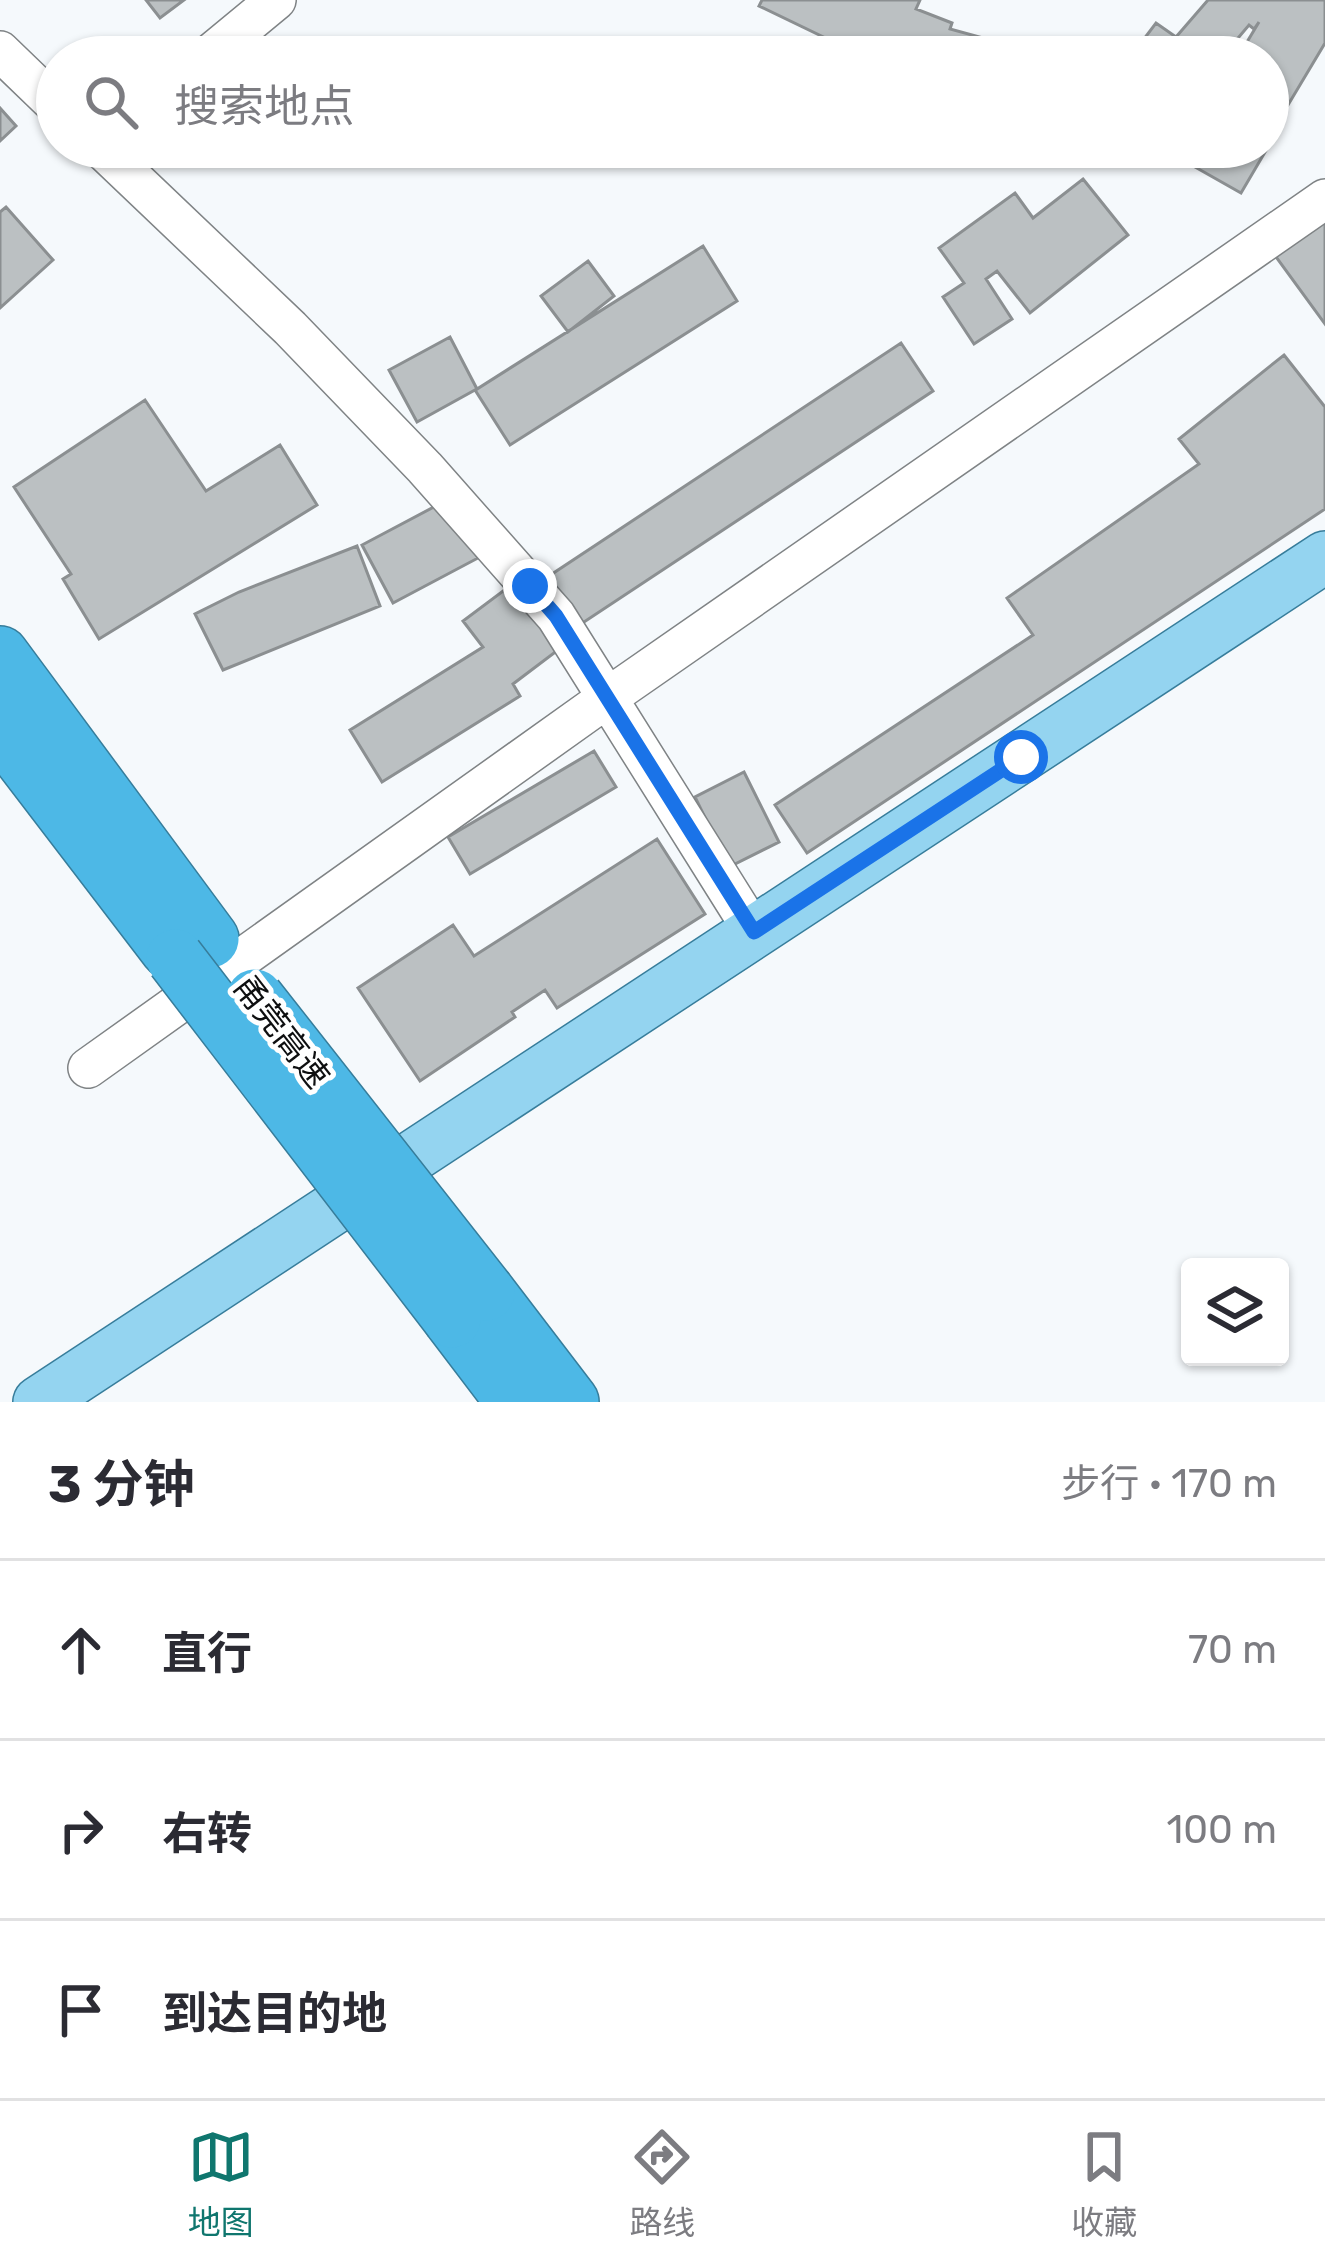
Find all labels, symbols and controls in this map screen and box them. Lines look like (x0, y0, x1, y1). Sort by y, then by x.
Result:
search box (36, 36, 1289, 168)
icon: search (78, 69, 144, 135)
text: 搜索地点 (174, 80, 354, 133)
route end (503, 559, 557, 613)
route start (994, 730, 1048, 784)
street label: 甬莞高速 (226, 967, 338, 1095)
map controls (1181, 1258, 1289, 1366)
button: layers (1181, 1258, 1289, 1366)
text: 3 分钟 (48, 1454, 194, 1515)
text: 步行 · 170 m (1061, 1461, 1277, 1507)
icon: ahead (48, 1617, 114, 1683)
text: 直行 (162, 1627, 252, 1680)
text: 70 m (1188, 1627, 1277, 1673)
icon: right (48, 1797, 114, 1863)
text: 右转 (162, 1807, 252, 1860)
text: 100 m (1167, 1807, 1277, 1853)
icon: arrive (48, 1977, 114, 2043)
text: 到达目的地 (162, 1987, 387, 2040)
tab: 地图 (188, 2124, 254, 2244)
tab: 路线 (629, 2124, 695, 2244)
tab: 收藏 (1071, 2124, 1137, 2244)

